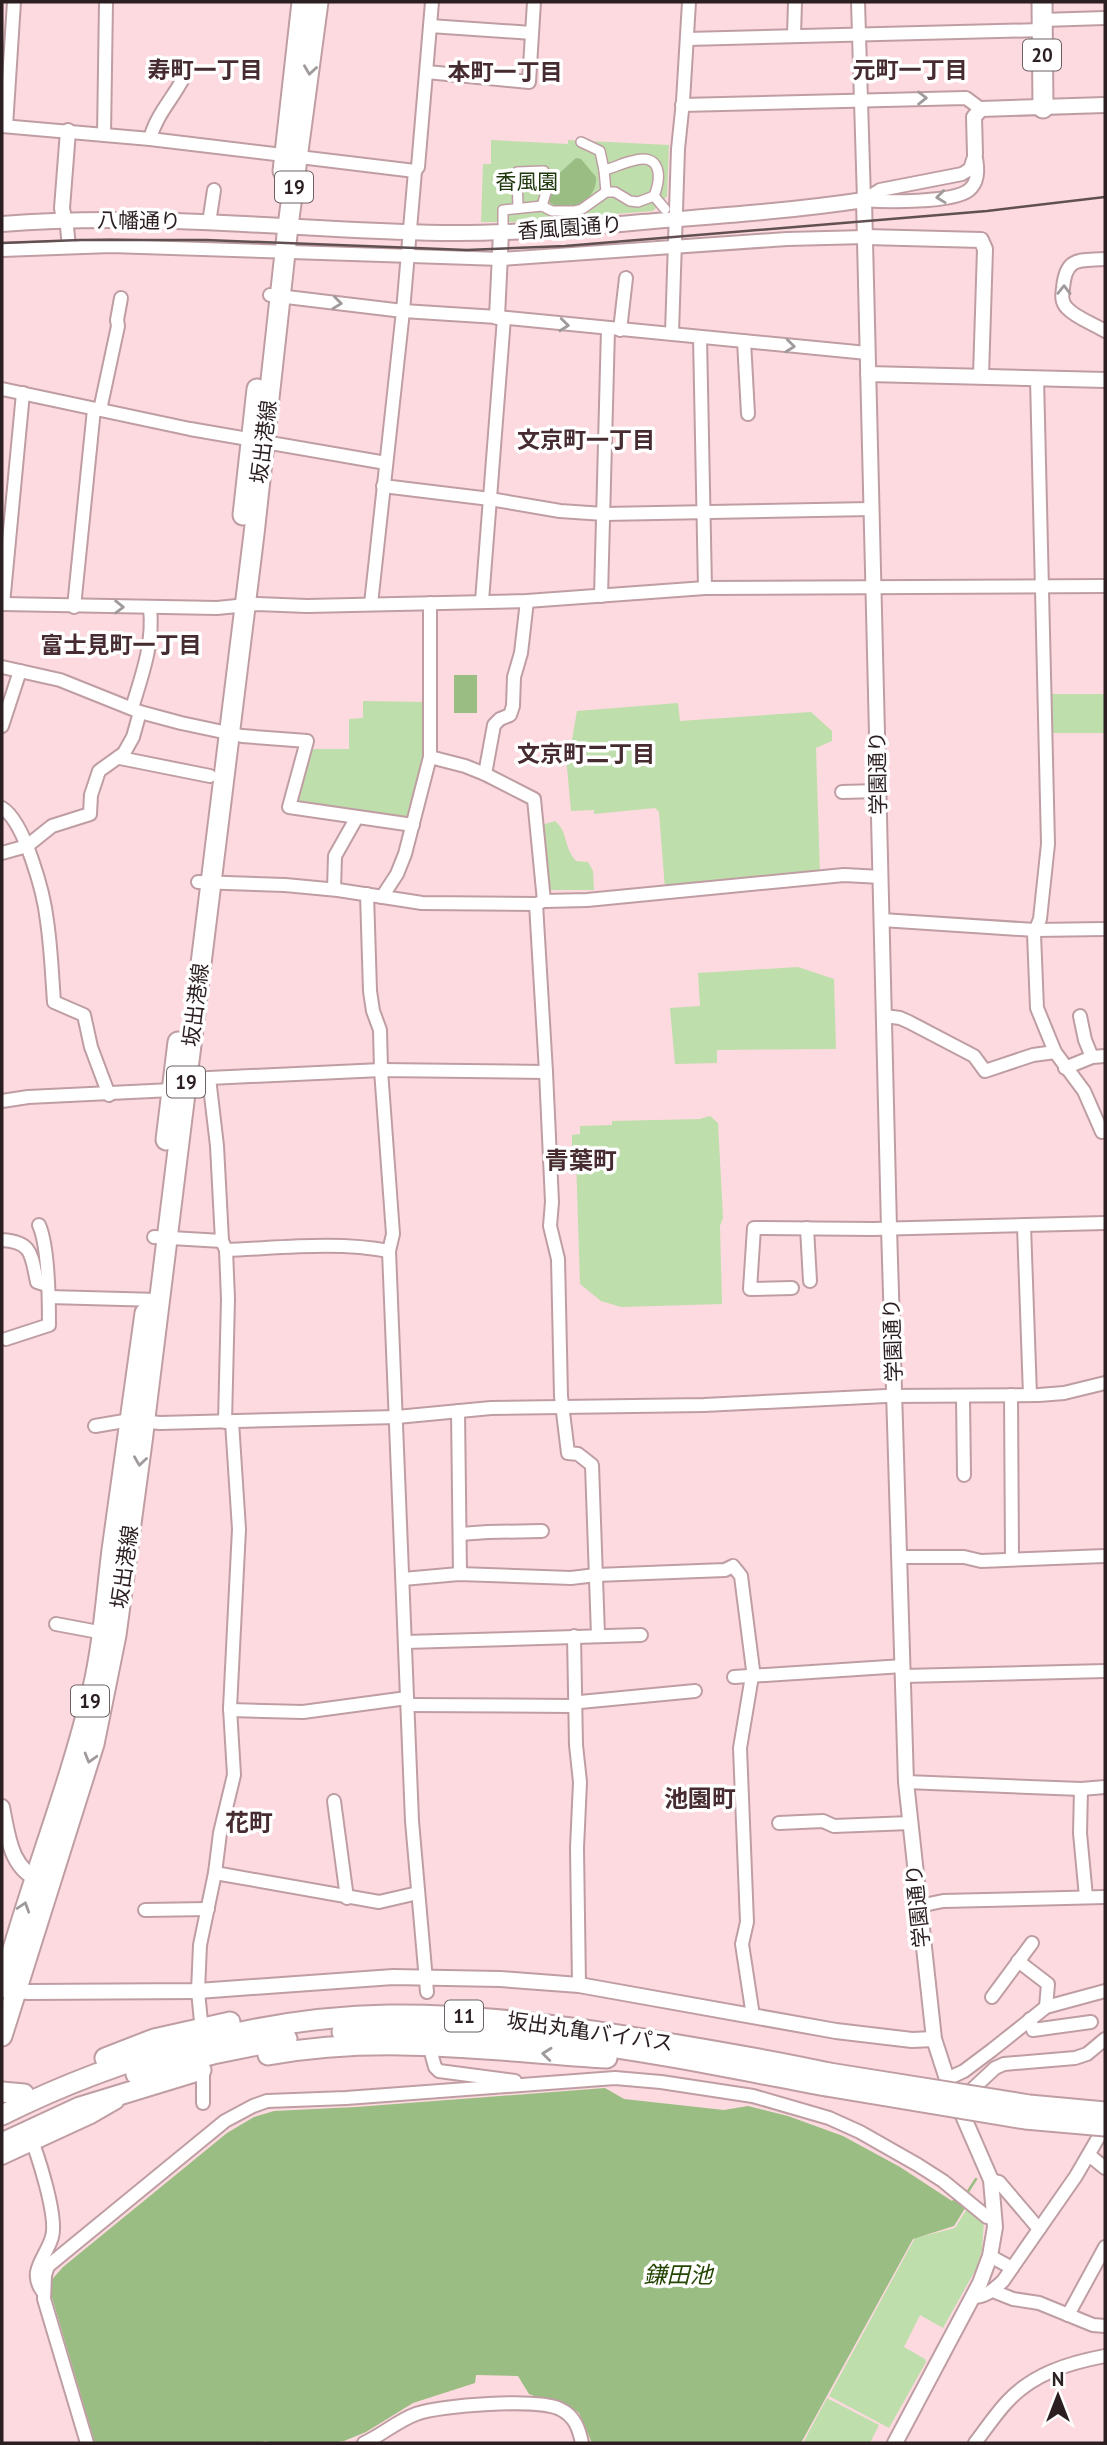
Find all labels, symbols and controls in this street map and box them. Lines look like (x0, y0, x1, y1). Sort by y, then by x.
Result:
road number: 20 (1023, 40, 1061, 70)
district label: 寿町一丁目 (148, 55, 263, 84)
district label: 元町一丁目 (853, 55, 968, 84)
district label: 本町一丁目 (448, 57, 563, 86)
one-way arrow (303, 64, 318, 75)
one-way arrow (917, 91, 928, 106)
park label: 香風園 (496, 168, 559, 195)
road number: 19 (275, 172, 313, 202)
one-way arrow (936, 190, 947, 205)
street label: 八幡通り (97, 206, 181, 235)
street label: 香風園通り (517, 210, 623, 245)
one-way arrow (1056, 284, 1071, 295)
one-way arrow (332, 296, 343, 311)
one-way arrow (558, 317, 570, 332)
one-way arrow (784, 339, 796, 354)
street label: 坂出港線 (245, 399, 282, 485)
district label: 文京町一丁目 (517, 425, 655, 454)
one-way arrow (114, 599, 125, 615)
district label: 富士見町一丁目 (41, 630, 202, 659)
street label: 学園通り (863, 731, 892, 815)
district label: 文京町二丁目 (517, 739, 655, 768)
street label: 坂出港線 (177, 962, 214, 1048)
road number: 19 (167, 1066, 205, 1098)
district label: 青葉町 (545, 1145, 617, 1176)
street label: 学園通り (878, 1298, 907, 1382)
one-way arrow (132, 1456, 147, 1467)
street label: 坂出港線 (105, 1523, 144, 1610)
road number: 19 (71, 1686, 109, 1716)
one-way arrow (84, 1752, 99, 1764)
district label: 池園町 (664, 1783, 736, 1814)
district label: 花町 (225, 1807, 273, 1838)
street label: 学園通り (900, 1863, 935, 1949)
one-way arrow (16, 1901, 30, 1914)
road number: 11 (445, 2000, 483, 2032)
street label: 坂出丸亀バイパス (505, 2006, 675, 2057)
one-way arrow (541, 2047, 552, 2062)
water label: 鎌田池 (644, 2260, 715, 2289)
north arrow (1023, 2361, 1093, 2431)
text: N (1052, 2367, 1064, 2391)

